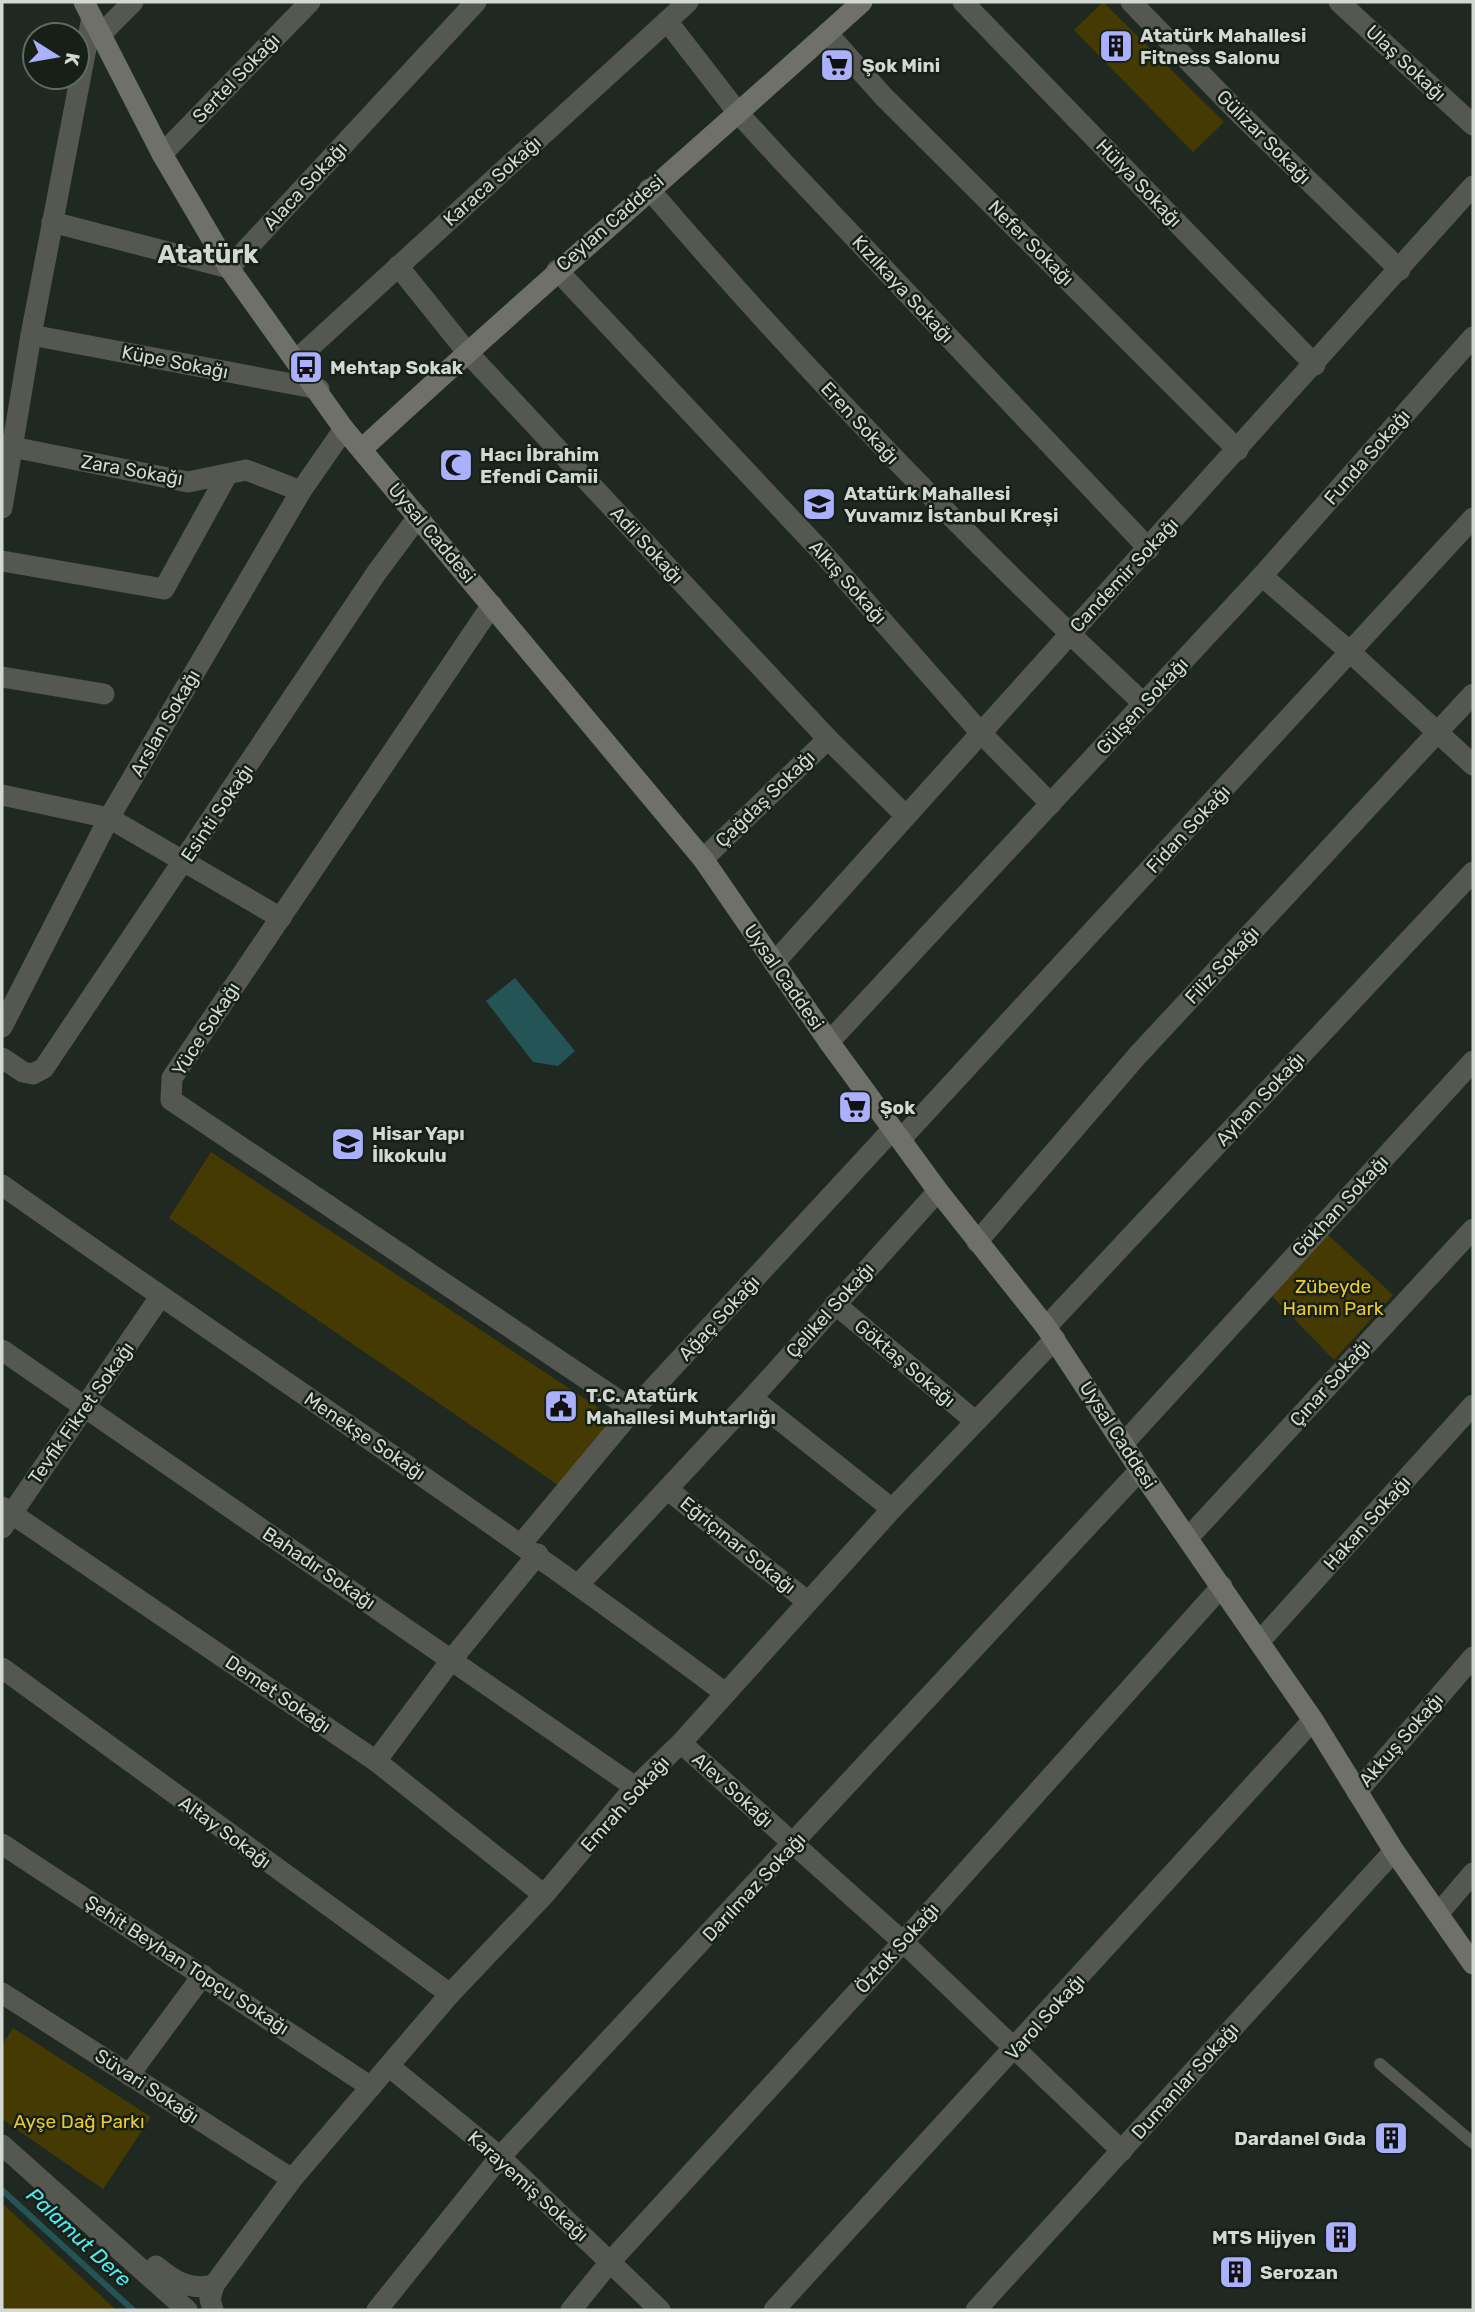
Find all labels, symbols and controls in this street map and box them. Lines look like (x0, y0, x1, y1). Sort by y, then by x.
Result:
street label: Ulaş Sokağı (1361, 20, 1451, 106)
north arrow (21, 21, 91, 91)
place label: Atatürk Mahallesi Fitness Salonu (1140, 24, 1306, 69)
building icon: Atatürk Mahallesi Fitness Salonu (1097, 27, 1135, 65)
street label: Sertel Sokağı (188, 28, 284, 128)
supermarket icon: Şok Mini (818, 46, 856, 84)
text: K (60, 51, 85, 68)
place label: Şok Mini (862, 54, 940, 77)
street label: Gülizar Sokağı (1212, 85, 1316, 189)
street label: Karaca Sokağı (438, 131, 546, 231)
street label: Hülya Sokağı (1091, 134, 1187, 232)
street label: Alaca Sokağı (258, 137, 352, 235)
street label: Ceylan Caddesi (551, 170, 669, 276)
street label: Nefer Sokağı (983, 195, 1079, 291)
street label: Kızılkaya Sokağı (847, 230, 959, 348)
district label: Atatürk (158, 239, 259, 270)
street label: Küpe Sokağı (120, 340, 230, 384)
bus stop icon: Mehtap Sokak (287, 348, 325, 386)
place label: Mehtap Sokak (330, 356, 463, 379)
street label: Eren Sokağı (816, 377, 904, 469)
street label: Funda Sokağı (1319, 405, 1415, 509)
place label: Hacı İbrahim Efendi Camii (480, 443, 599, 488)
mosque icon: Hacı İbrahim Efendi Camii (437, 446, 475, 484)
street label: Zara Sokağı (79, 450, 185, 490)
street label: Uysal Caddesi (383, 478, 481, 588)
place label: Atatürk Mahallesi Yuvamız İstanbul Kreşi (844, 482, 1058, 527)
school or university icon: Atatürk Mahallesi Yuvamız İstanbul Kreşi (800, 485, 838, 523)
street label: Adil Sokağı (606, 502, 688, 588)
street label: Candemir Sokağı (1065, 513, 1183, 637)
street label: Alkış Sokağı (804, 535, 892, 629)
street label: Gülşen Sokağı (1091, 653, 1193, 759)
street label: Arslan Sokağı (125, 665, 205, 781)
street label: Çağdaş Sokağı (710, 746, 820, 852)
street label: Esinti Sokağı (176, 760, 258, 866)
street label: Fidan Sokağı (1141, 780, 1235, 878)
street label: Uysal Caddesi (739, 920, 829, 1034)
street label: Filiz Sokağı (1180, 921, 1264, 1009)
street label: Yüce Sokağı (167, 978, 245, 1080)
street label: Ayhan Sokağı (1211, 1047, 1309, 1151)
supermarket icon: Şok (836, 1088, 874, 1126)
place label: Şok (880, 1096, 915, 1119)
place label: Hisar Yapı İlkokulu (372, 1122, 465, 1167)
school or university icon: Hisar Yapı İlkokulu (329, 1125, 367, 1163)
street label: Gökhan Sokağı (1287, 1150, 1393, 1262)
street label: Çelikel Sokağı (781, 1258, 879, 1362)
street label: Ağaç Sokağı (674, 1271, 764, 1365)
park label: Zübeyde Hanım Park (1282, 1275, 1384, 1320)
street label: Göktaş Sokağı (850, 1314, 960, 1412)
street label: Çınar Sokağı (1285, 1335, 1375, 1431)
street label: Tevfik Fikret Sokağı (23, 1337, 139, 1489)
street label: Uysal Caddesi (1075, 1377, 1161, 1493)
place label: T.C. Atatürk Mahallesi Muhtarlığı (586, 1384, 776, 1429)
street label: Menekşe Sokağı (300, 1387, 430, 1485)
public building icon: T.C. Atatürk Mahallesi Muhtarlığı (542, 1387, 580, 1425)
street label: Hakan Sokağı (1319, 1471, 1415, 1575)
street label: Eğriçınar Sokağı (676, 1491, 800, 1599)
street label: Bahadır Sokağı (258, 1522, 380, 1614)
street label: Demet Sokağı (221, 1650, 335, 1738)
street label: Akkuş Sokağı (1354, 1688, 1448, 1792)
street label: Alev Sokağı (688, 1748, 778, 1832)
street label: Emrah Sokağı (576, 1751, 674, 1857)
street label: Altay Sokağı (174, 1791, 276, 1873)
street label: Darılmaz Sokağı (698, 1828, 810, 1946)
street label: Şehit Beyhan Topçu Sokağı (81, 1890, 293, 2040)
street label: Öztok Sokağı (850, 1898, 944, 1998)
street label: Varol Sokağı (1000, 1969, 1090, 2065)
street label: Dumanlar Sokağı (1127, 2018, 1243, 2144)
street label: Süvari Sokağı (91, 2044, 203, 2128)
park label: Ayşe Dağ Parkı (14, 2110, 145, 2133)
building icon: Dardanel Gıda (1372, 2119, 1410, 2157)
street label: Karayemiş Sokağı (463, 2126, 593, 2246)
place label: Dardanel Gıda (1234, 2127, 1366, 2150)
water label: Palamut Dere (22, 2182, 137, 2292)
building icon: MTS Hijyen (1322, 2218, 1360, 2256)
place label: MTS Hijyen (1212, 2226, 1316, 2249)
building icon: Serozan (1217, 2253, 1255, 2291)
place label: Serozan (1260, 2261, 1338, 2284)

